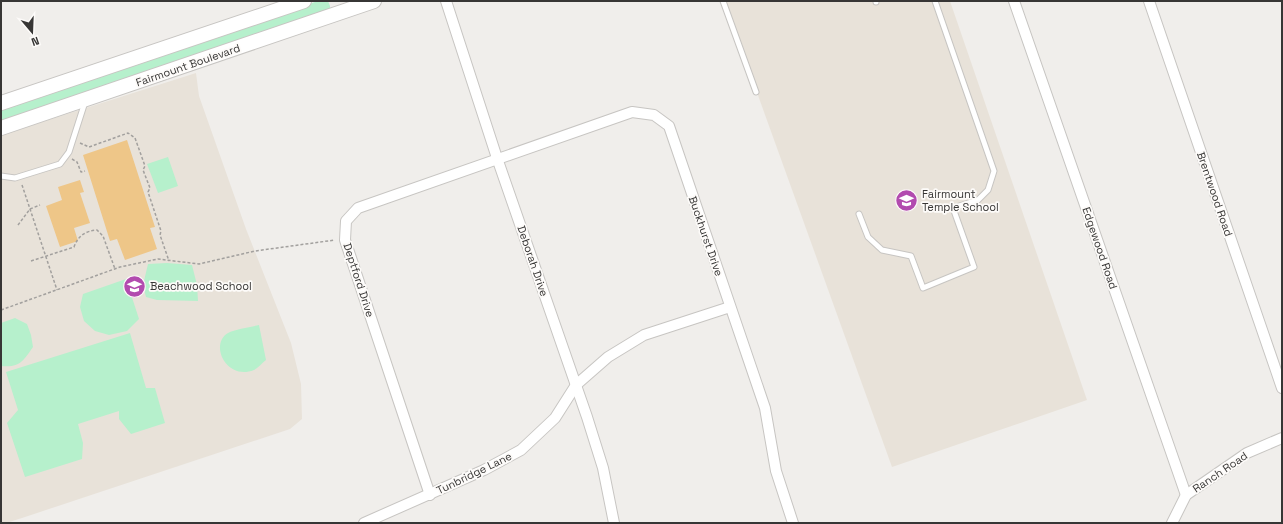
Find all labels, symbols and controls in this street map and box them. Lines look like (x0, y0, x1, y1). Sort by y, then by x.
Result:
north arrow (12, 12, 52, 52)
text: N (29, 34, 41, 49)
street label: Fairmount Boulevard (134, 41, 242, 89)
street label: Brentwood Road (1194, 150, 1236, 238)
school or university icon: Fairmount Temple School (894, 187, 920, 213)
place label: Fairmount Temple School (922, 187, 999, 214)
street label: Buckhurst Drive (686, 194, 726, 278)
street label: Edgewood Road (1079, 205, 1121, 291)
street label: Deborah Drive (514, 224, 552, 298)
street label: Deptford Drive (340, 241, 378, 319)
school or university icon: Beachwood School (122, 273, 148, 299)
place label: Beachwood School (150, 279, 252, 293)
street label: Tunbridge Lane (434, 449, 514, 497)
street label: Ranch Road (1190, 449, 1250, 495)

